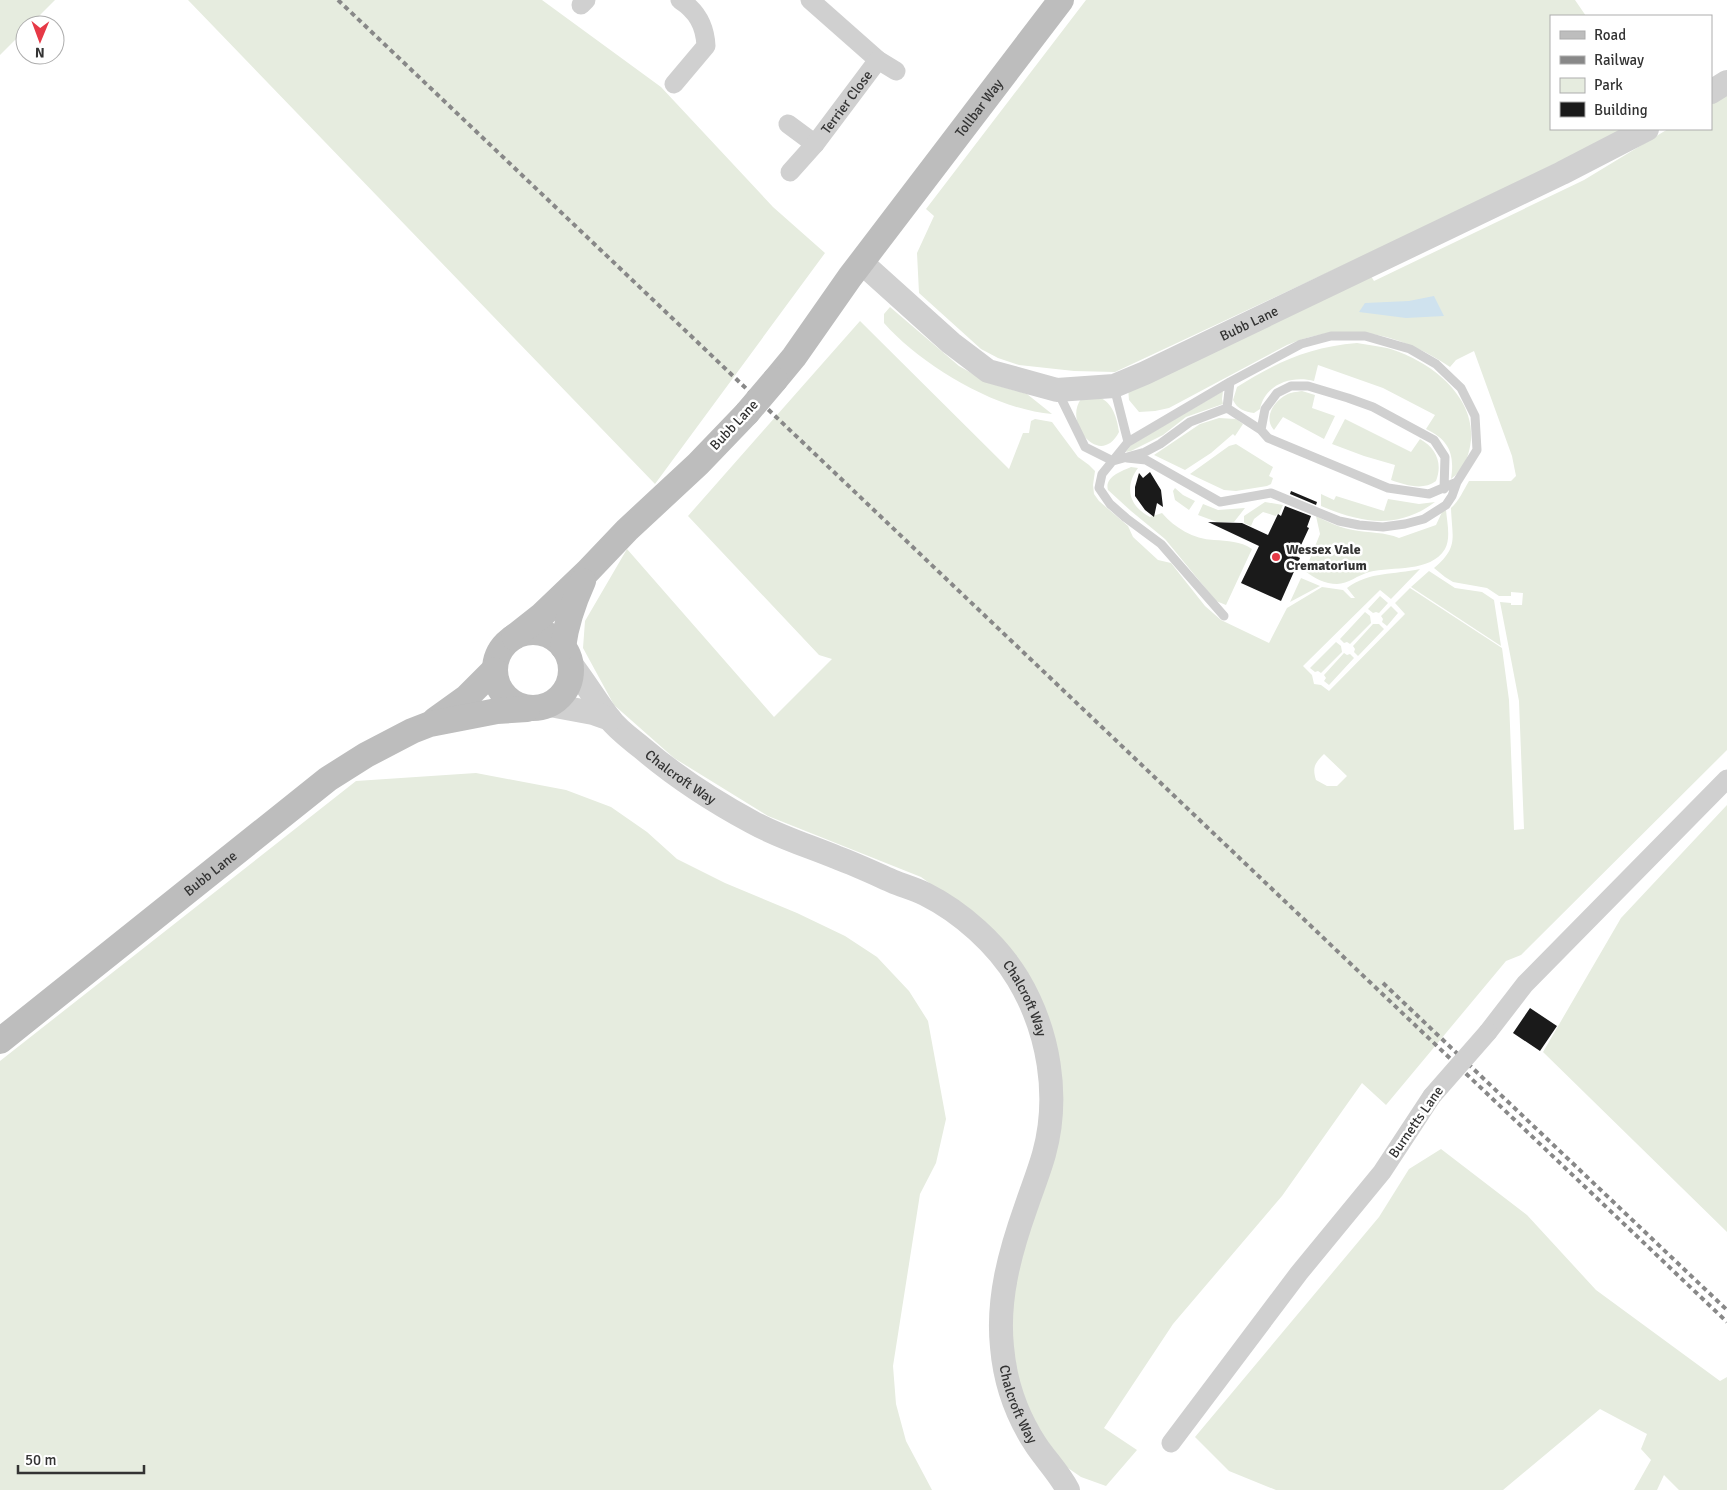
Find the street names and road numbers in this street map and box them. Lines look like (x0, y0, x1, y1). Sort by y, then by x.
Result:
street label: Terrier Close (817, 67, 876, 137)
street label: Tollbar Way (951, 75, 1007, 140)
street label: Bubb Lane (1217, 302, 1281, 344)
street label: Bubb Lane (706, 396, 762, 454)
street label: Chalcroft Way (642, 746, 720, 808)
street label: Bubb Lane (180, 847, 240, 899)
street label: Chalcroft Way (999, 957, 1051, 1039)
street label: Burnetts Lane (1385, 1083, 1447, 1161)
street label: Chalcroft Way (996, 1363, 1042, 1447)

